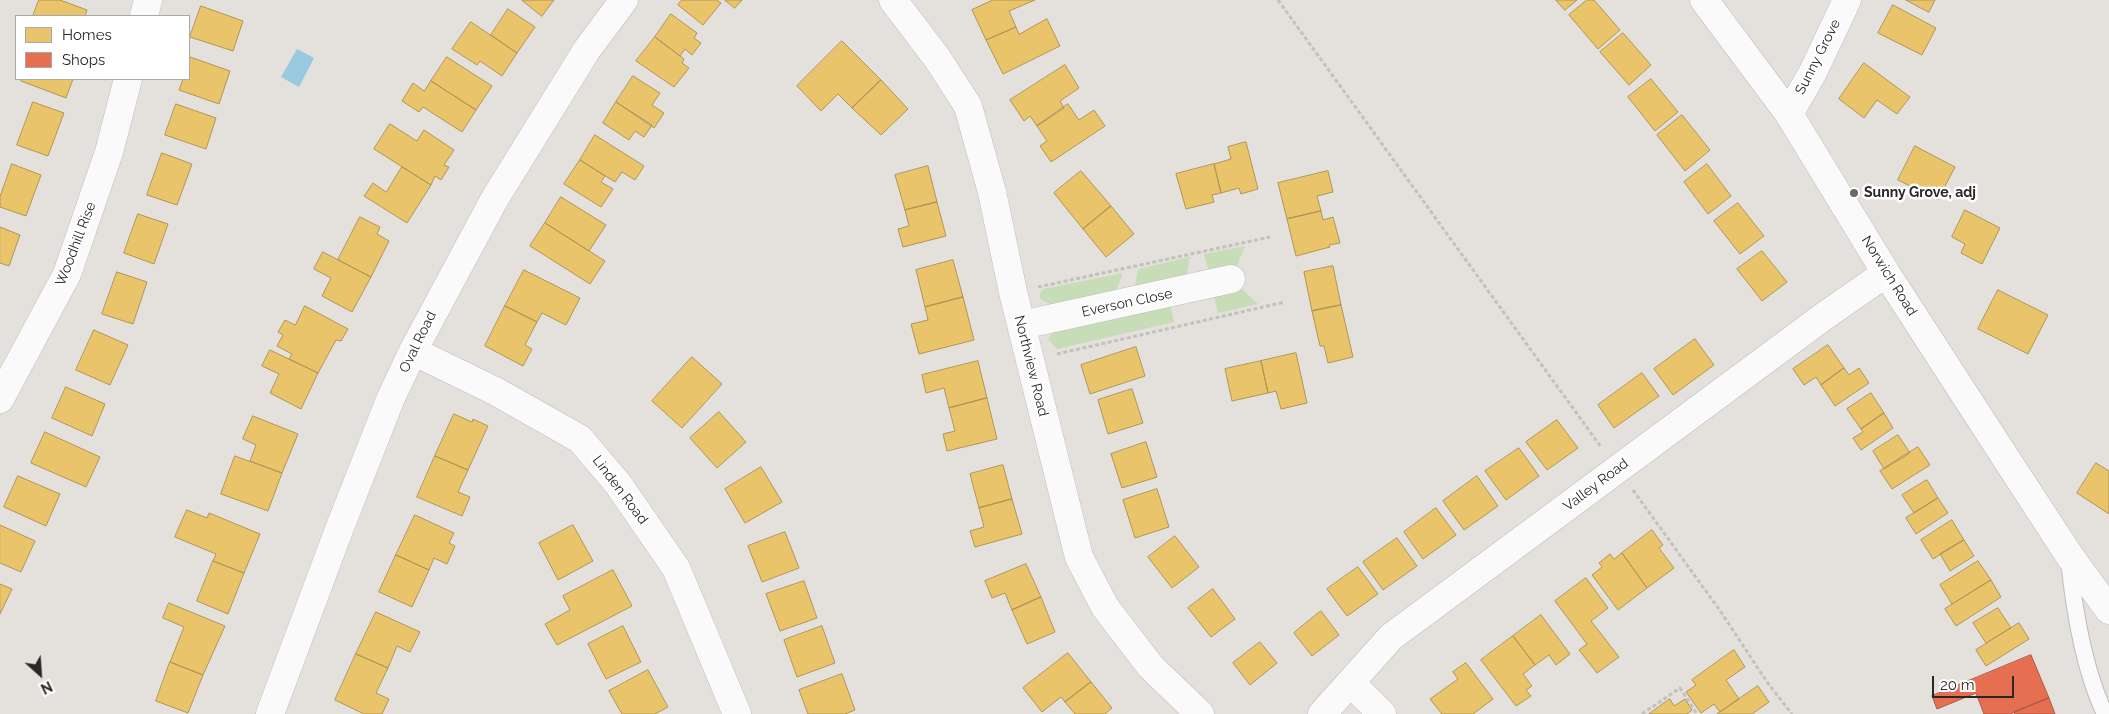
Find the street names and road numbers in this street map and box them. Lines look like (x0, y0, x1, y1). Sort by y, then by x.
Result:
street label: Sunny Grove (1792, 16, 1844, 98)
street label: Woodhill Rise (52, 200, 100, 288)
street label: Norwich Road (1858, 233, 1920, 319)
street label: Everson Close (1080, 285, 1174, 321)
street label: Oval Road (396, 308, 440, 376)
street label: Northview Road (1010, 314, 1052, 418)
street label: Linden Road (589, 452, 651, 528)
street label: Valley Road (1560, 455, 1632, 515)

